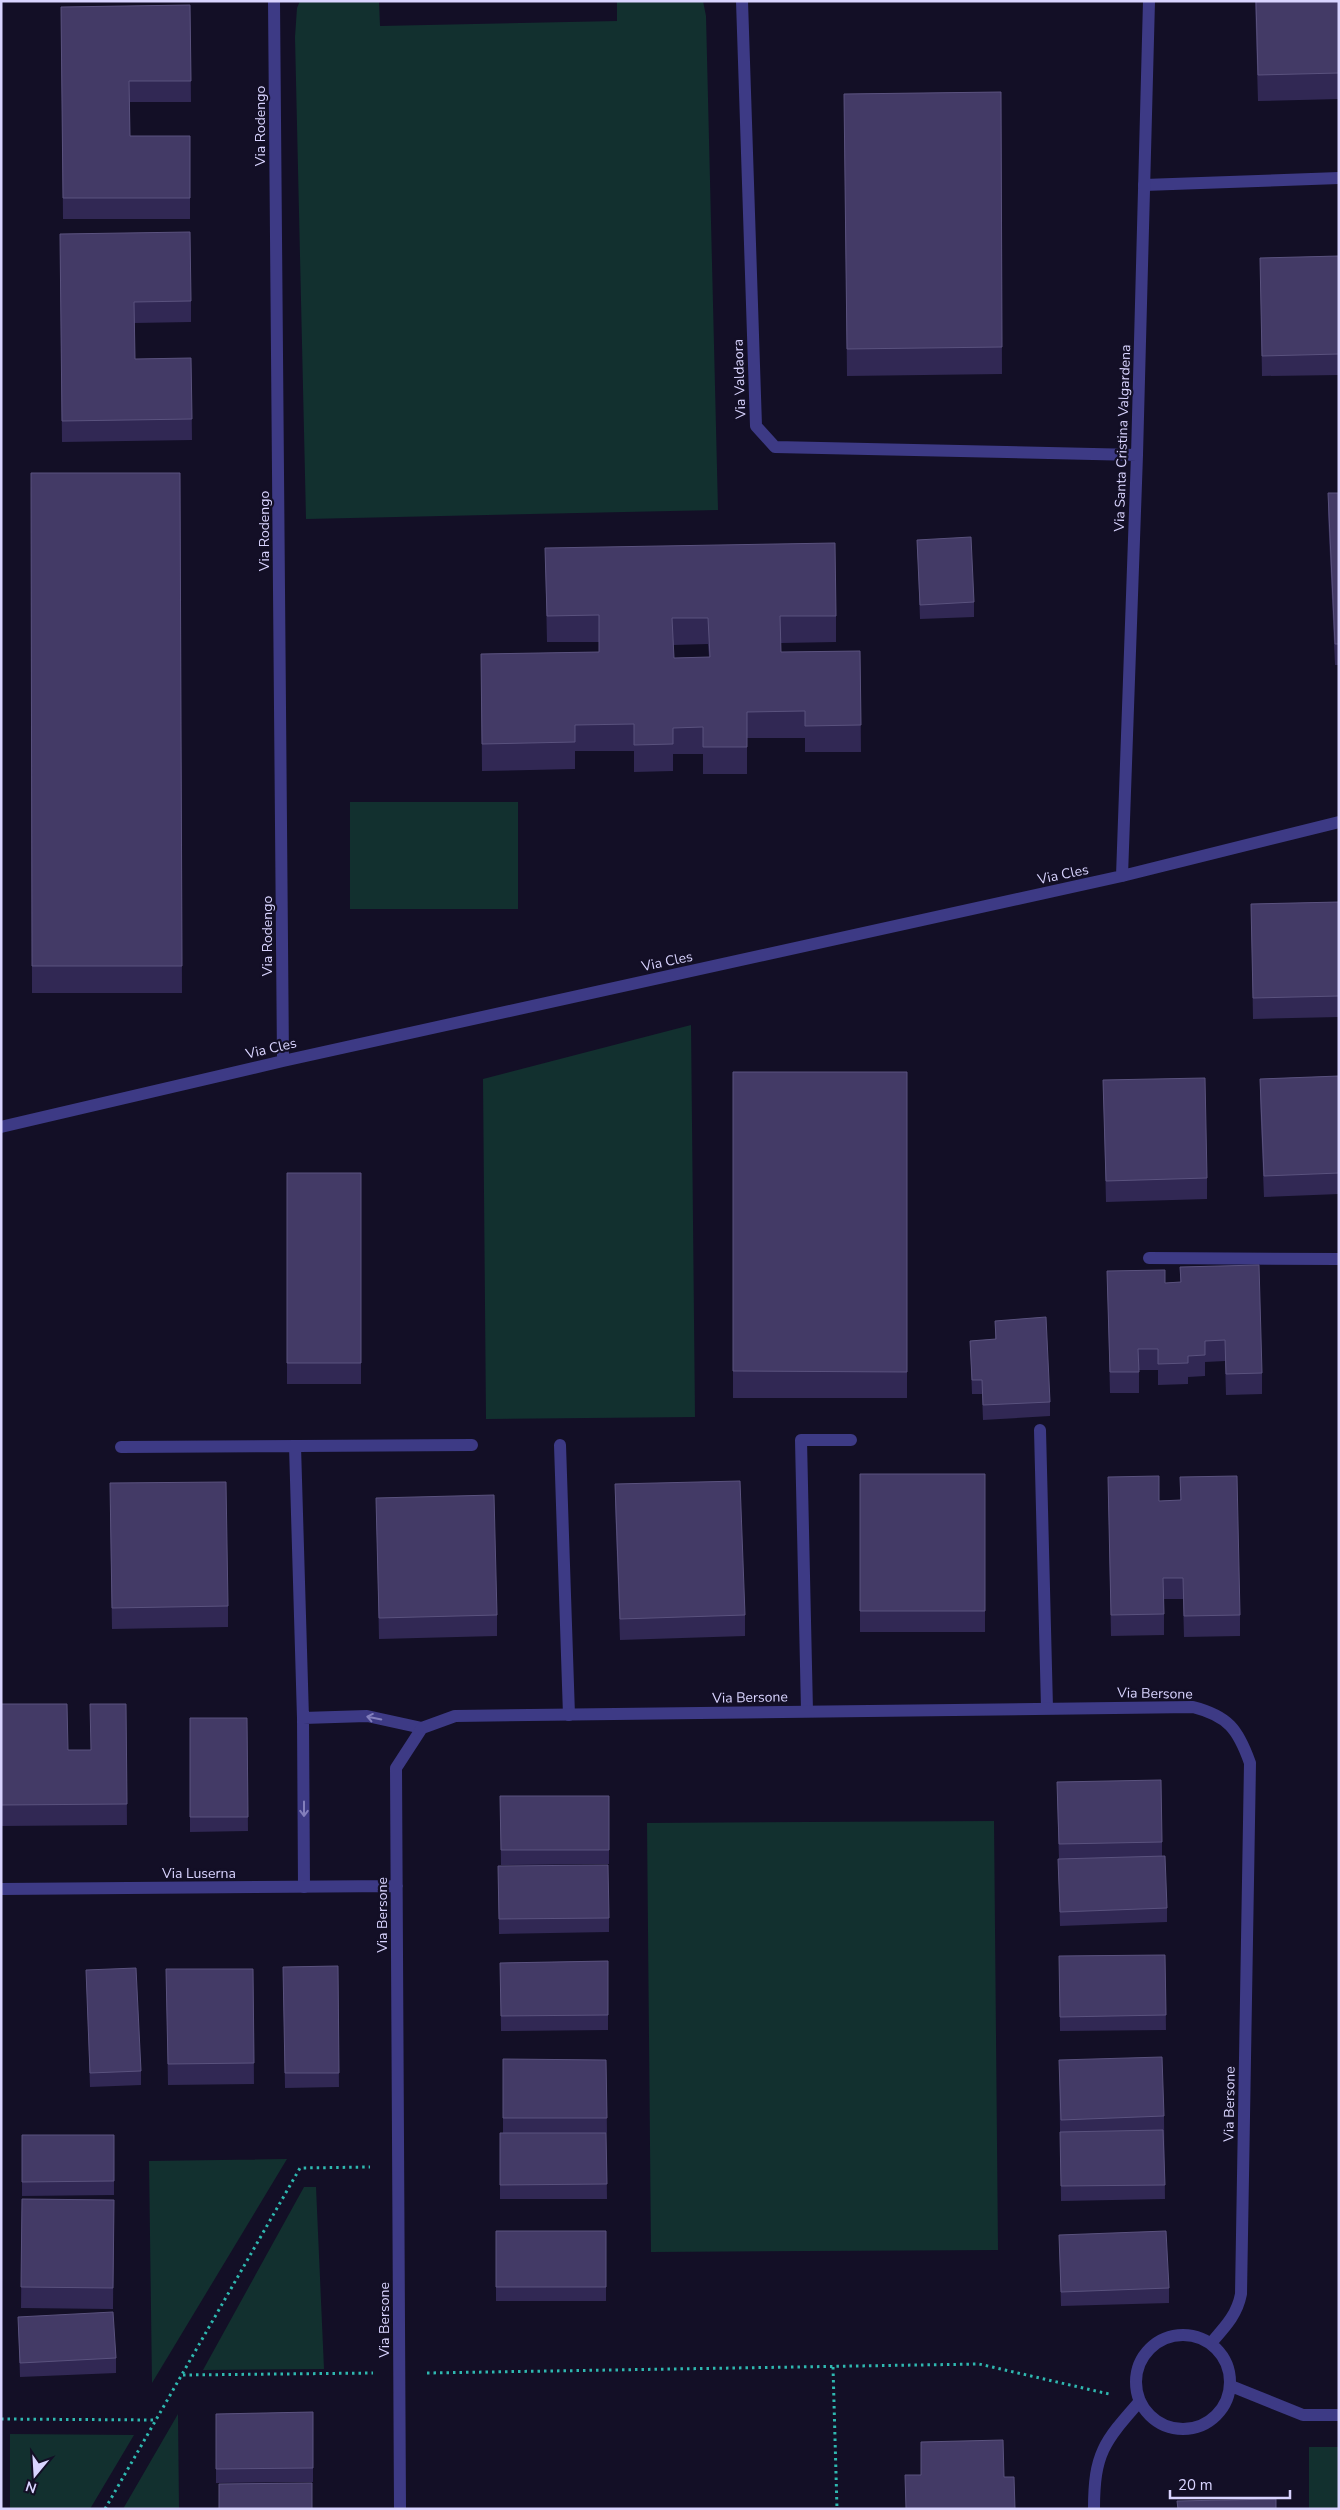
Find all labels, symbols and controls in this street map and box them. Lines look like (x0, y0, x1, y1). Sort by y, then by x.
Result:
street label: Via Rodengo (251, 86, 270, 167)
street label: Via Valdaora (729, 339, 750, 420)
street label: Via Santa Cristina Valgardena (1110, 344, 1135, 533)
street label: Via Rodengo (255, 491, 274, 572)
street label: Via Cles (1035, 860, 1091, 889)
street label: Via Rodengo (258, 896, 277, 977)
street label: Via Cles (639, 947, 695, 976)
street label: Via Cles (243, 1033, 299, 1064)
street label: Via Bersone (1116, 1683, 1193, 1704)
street label: Via Bersone (711, 1687, 788, 1708)
one-way arrow (367, 1713, 383, 1722)
one-way arrow (299, 1800, 309, 1817)
street label: Via Luserna (161, 1864, 236, 1883)
street label: Via Bersone (373, 1877, 392, 1954)
street label: Via Bersone (1219, 2066, 1240, 2143)
street label: Via Bersone (375, 2282, 394, 2359)
north arrow (10, 2450, 60, 2500)
scale bar (1170, 2468, 1290, 2500)
text: 20 m (1178, 2475, 1213, 2495)
text: N (23, 2476, 39, 2498)

